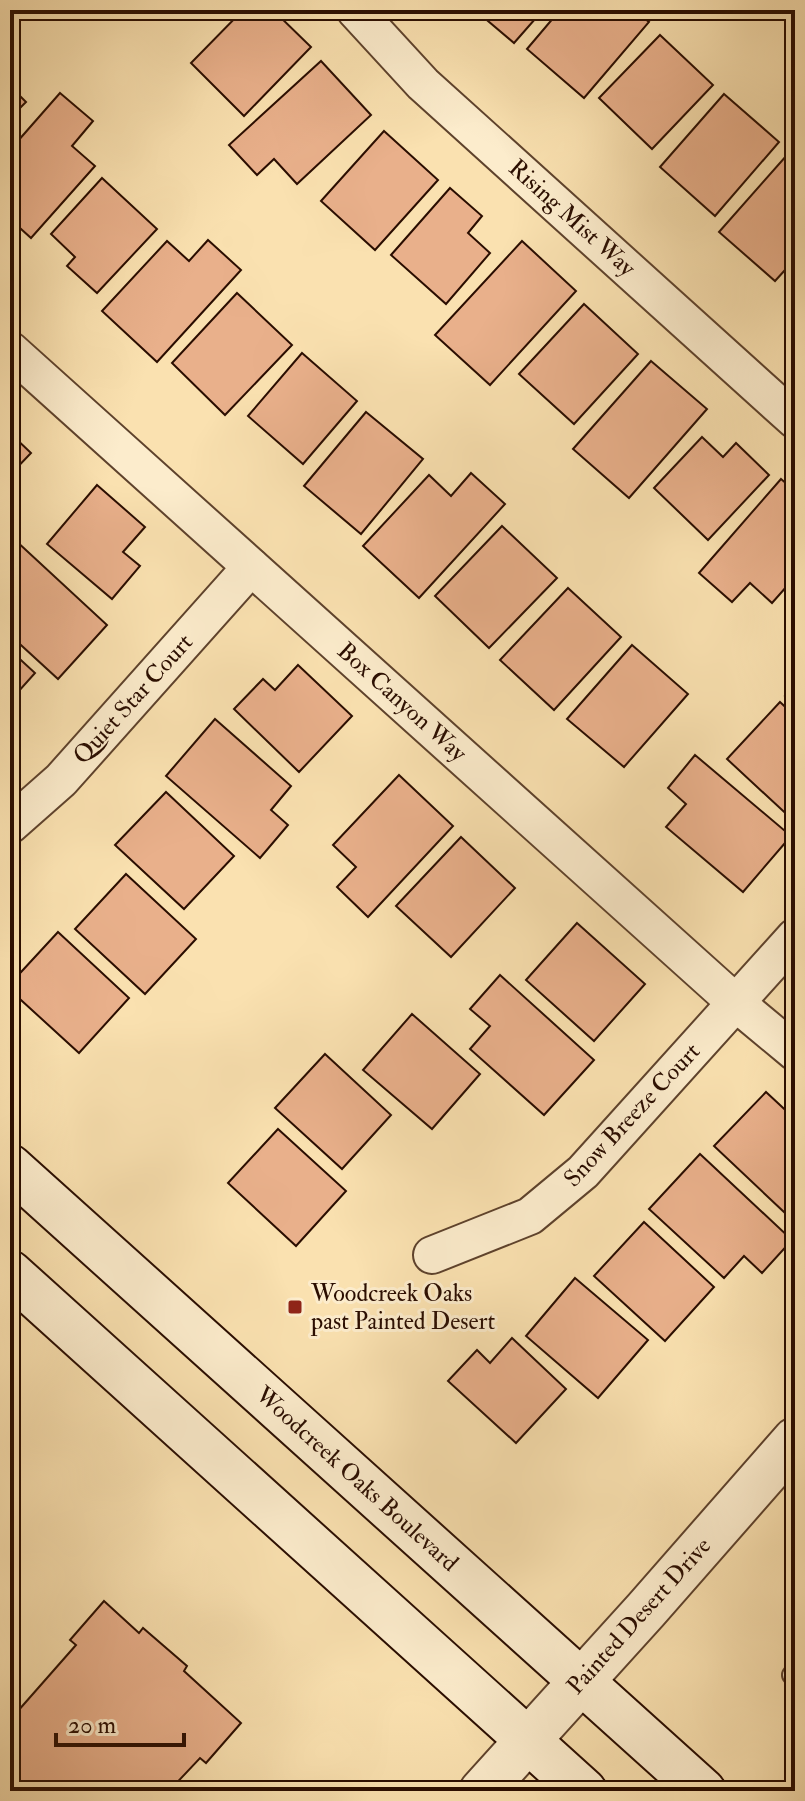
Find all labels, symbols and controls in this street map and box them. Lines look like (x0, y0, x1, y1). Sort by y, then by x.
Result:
street label: Rising Mist Way (502, 153, 642, 284)
street label: Quiet Star Court (66, 627, 200, 771)
street label: Box Canyon Way (331, 636, 474, 769)
street label: Snow Breeze Court (557, 1036, 707, 1194)
place label: Woodcreek Oaks past Painted Desert (310, 1278, 495, 1337)
marker: Woodcreek Oaks past Painted Desert (286, 1298, 304, 1316)
street label: Woodcreek Oaks Boulevard (248, 1379, 465, 1579)
street label: Painted Desert Drive (560, 1531, 718, 1701)
scale bar (56, 1697, 184, 1747)
text: 20 m (68, 1710, 117, 1741)

